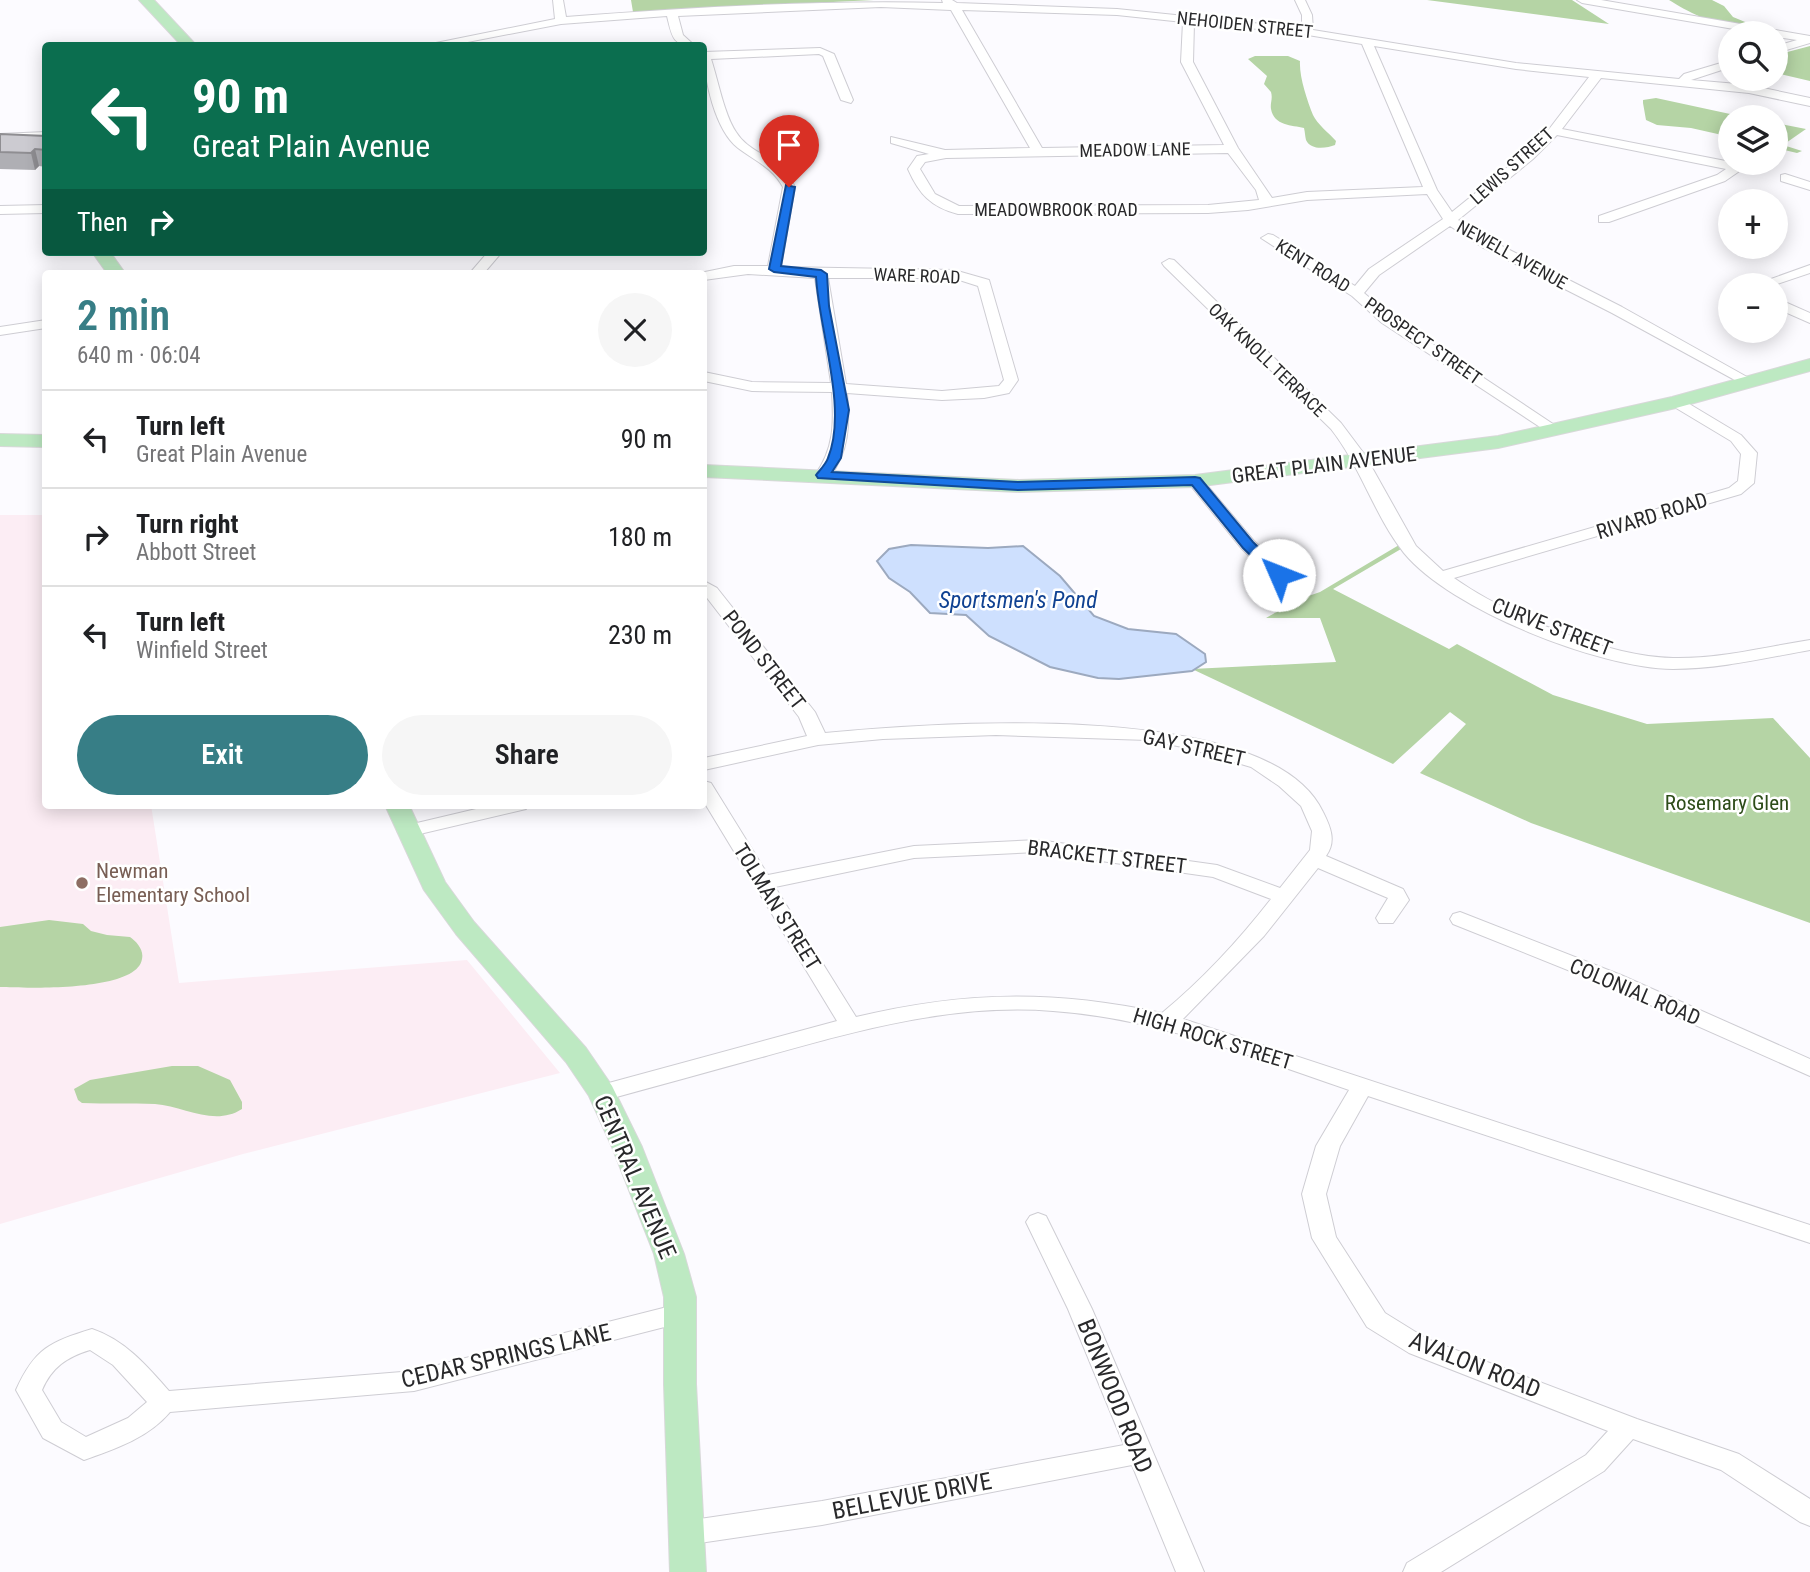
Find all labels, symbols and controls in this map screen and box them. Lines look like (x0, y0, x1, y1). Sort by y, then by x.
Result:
street label: NEHOIDEN STREET (1176, 7, 1314, 42)
map controls (1718, 21, 1788, 343)
button: search (1718, 21, 1788, 91)
text: 90 m (192, 68, 289, 125)
icon: left (77, 70, 168, 161)
button: layers (1718, 105, 1788, 175)
pin (759, 115, 819, 187)
street label: LEWIS STREET (1466, 123, 1558, 209)
icon: arrive (770, 126, 808, 164)
text: Great Plain Avenue (192, 127, 430, 165)
street label: MEADOW LANE (1079, 138, 1191, 161)
button: + (1718, 189, 1788, 259)
street label: MEADOWBROOK ROAD (974, 199, 1138, 220)
icon: right (142, 203, 180, 241)
text: Then (77, 207, 128, 237)
street label: NEWELL AVENUE (1453, 216, 1571, 294)
street label: KENT ROAD (1272, 235, 1354, 297)
street label: WARE ROAD (873, 263, 961, 288)
button: − (1718, 273, 1788, 343)
text: 2 min (77, 291, 170, 340)
button: close (598, 293, 672, 367)
street label: PROSPECT STREET (1361, 293, 1486, 389)
street label: OAK KNOLL TERRACE (1204, 298, 1330, 421)
text: 640 m · 06:04 (77, 342, 201, 369)
text: Turn left (136, 411, 225, 441)
icon: left (77, 420, 115, 458)
text: 90 m (621, 424, 672, 454)
text: Great Plain Avenue (136, 441, 307, 468)
street label: GREAT PLAIN AVENUE (1230, 442, 1418, 488)
street label: RIVARD ROAD (1593, 488, 1711, 544)
text: Turn right (136, 509, 238, 539)
icon: right (77, 518, 115, 556)
text: 180 m (608, 522, 672, 552)
position arrow (1242, 538, 1316, 612)
text: Abbott Street (136, 539, 256, 566)
water label: Sportsmen's Pond (939, 587, 1098, 614)
street label: CURVE STREET (1489, 593, 1615, 661)
street label: POND STREET (718, 606, 810, 714)
text: Turn left (136, 607, 225, 637)
icon: left (77, 616, 115, 654)
text: 230 m (608, 620, 672, 650)
text: Winfield Street (136, 637, 268, 664)
button: Exit (77, 715, 368, 795)
button: Share (382, 715, 672, 795)
street label: GAY STREET (1140, 725, 1248, 771)
park label: Rosemary Glen (1665, 791, 1789, 815)
street label: BRACKETT STREET (1026, 835, 1188, 879)
street label: TOLMAN STREET (729, 839, 825, 975)
place label: Newman Elementary School (96, 859, 250, 907)
marker: Newman Elementary School (74, 875, 90, 891)
street label: COLONIAL ROAD (1566, 954, 1704, 1030)
street label: HIGH ROCK STREET (1130, 1003, 1296, 1075)
street label: CENTRAL AVENUE (588, 1091, 682, 1263)
street label: BONWOOD ROAD (1071, 1315, 1159, 1477)
street label: CEDAR SPRINGS LANE (398, 1318, 614, 1394)
street label: AVALON ROAD (1405, 1326, 1545, 1404)
street label: BELLEVUE DRIVE (830, 1467, 994, 1525)

